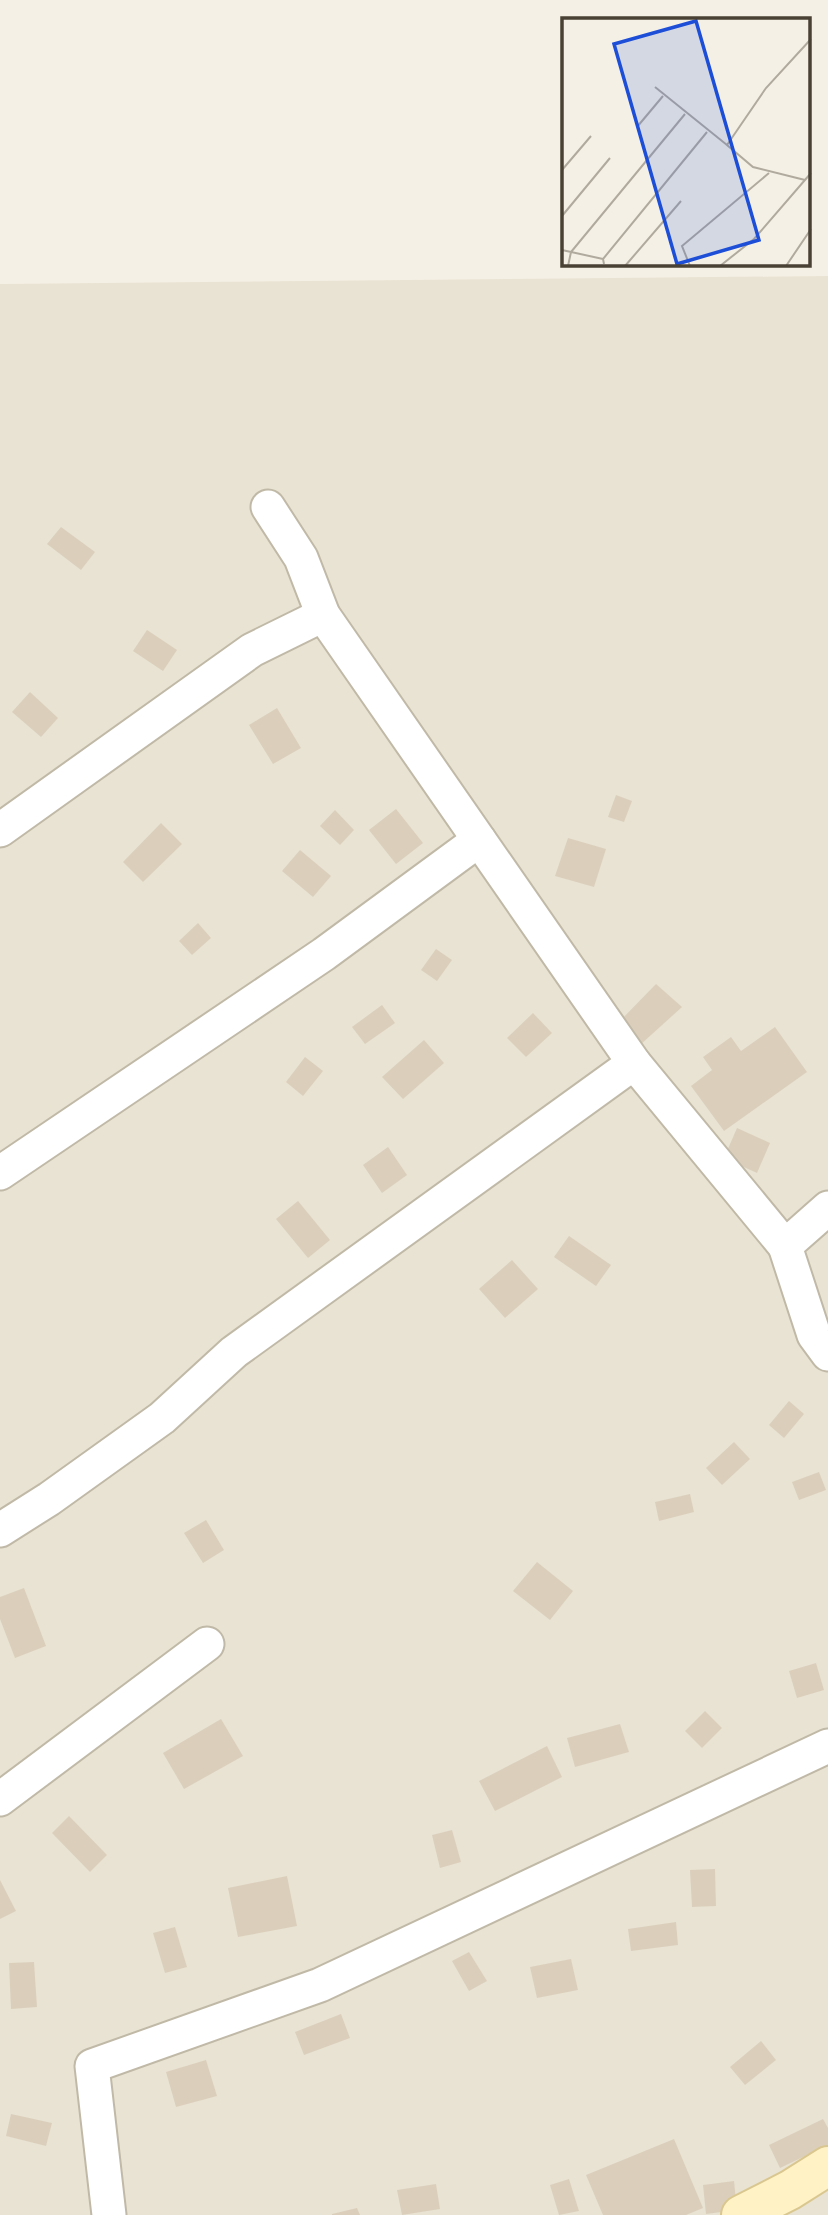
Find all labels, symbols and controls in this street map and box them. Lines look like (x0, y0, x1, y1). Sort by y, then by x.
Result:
inset map (562, 18, 810, 266)

